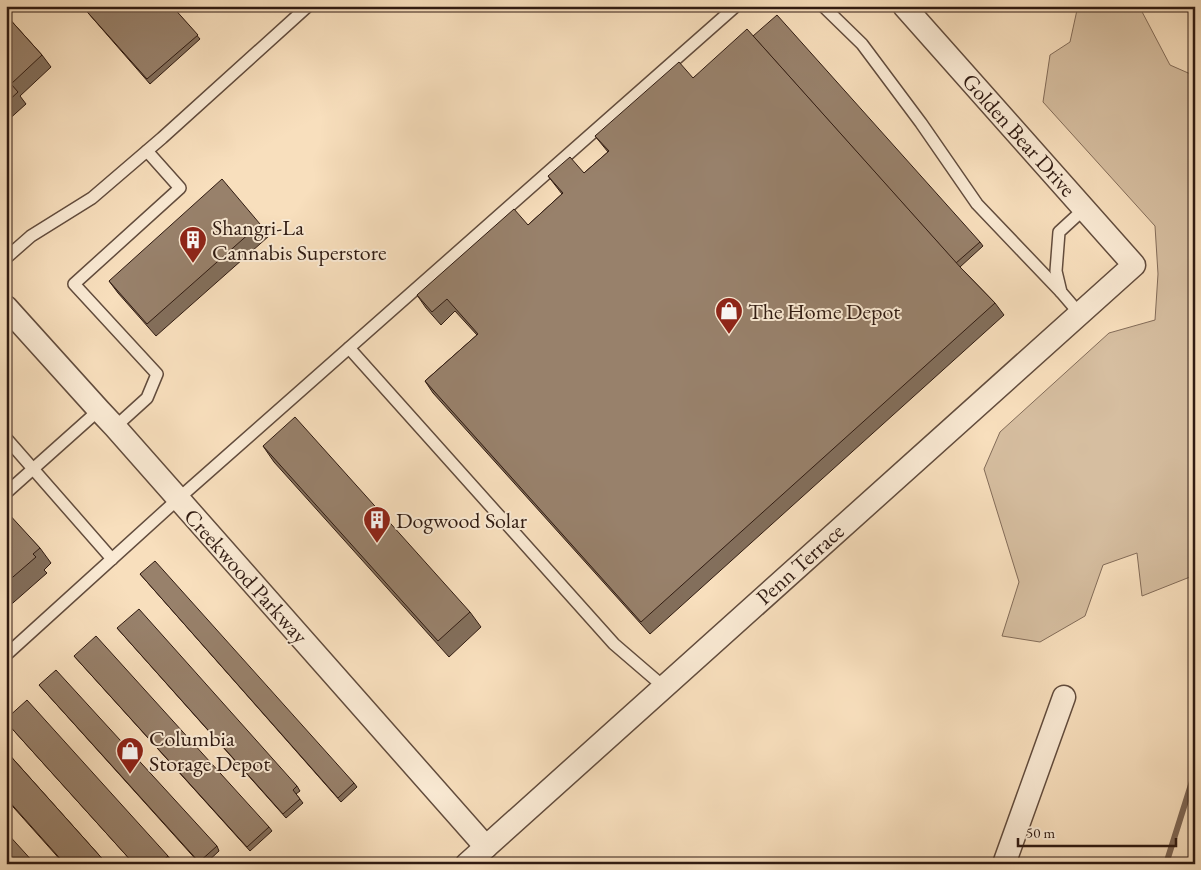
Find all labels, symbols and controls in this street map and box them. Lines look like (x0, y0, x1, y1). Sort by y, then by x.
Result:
street label: Golden Bear Drive (956, 67, 1082, 203)
place label: Shangri-La Cannabis Superstore (212, 213, 387, 267)
building icon: Shangri-La Cannabis Superstore (178, 225, 208, 264)
shop icon: The Home Depot (714, 296, 744, 335)
place label: The Home Depot (748, 297, 900, 326)
street label: Creekwood Parkway (178, 502, 315, 650)
building icon: Dogwood Solar (362, 505, 392, 544)
place label: Dogwood Solar (396, 506, 528, 535)
street label: Penn Terrace (750, 517, 850, 611)
place label: Columbia Storage Depot (149, 724, 270, 778)
shop icon: Columbia Storage Depot (115, 736, 145, 775)
scale bar (1018, 815, 1176, 847)
text: 50 m (1026, 823, 1055, 842)

